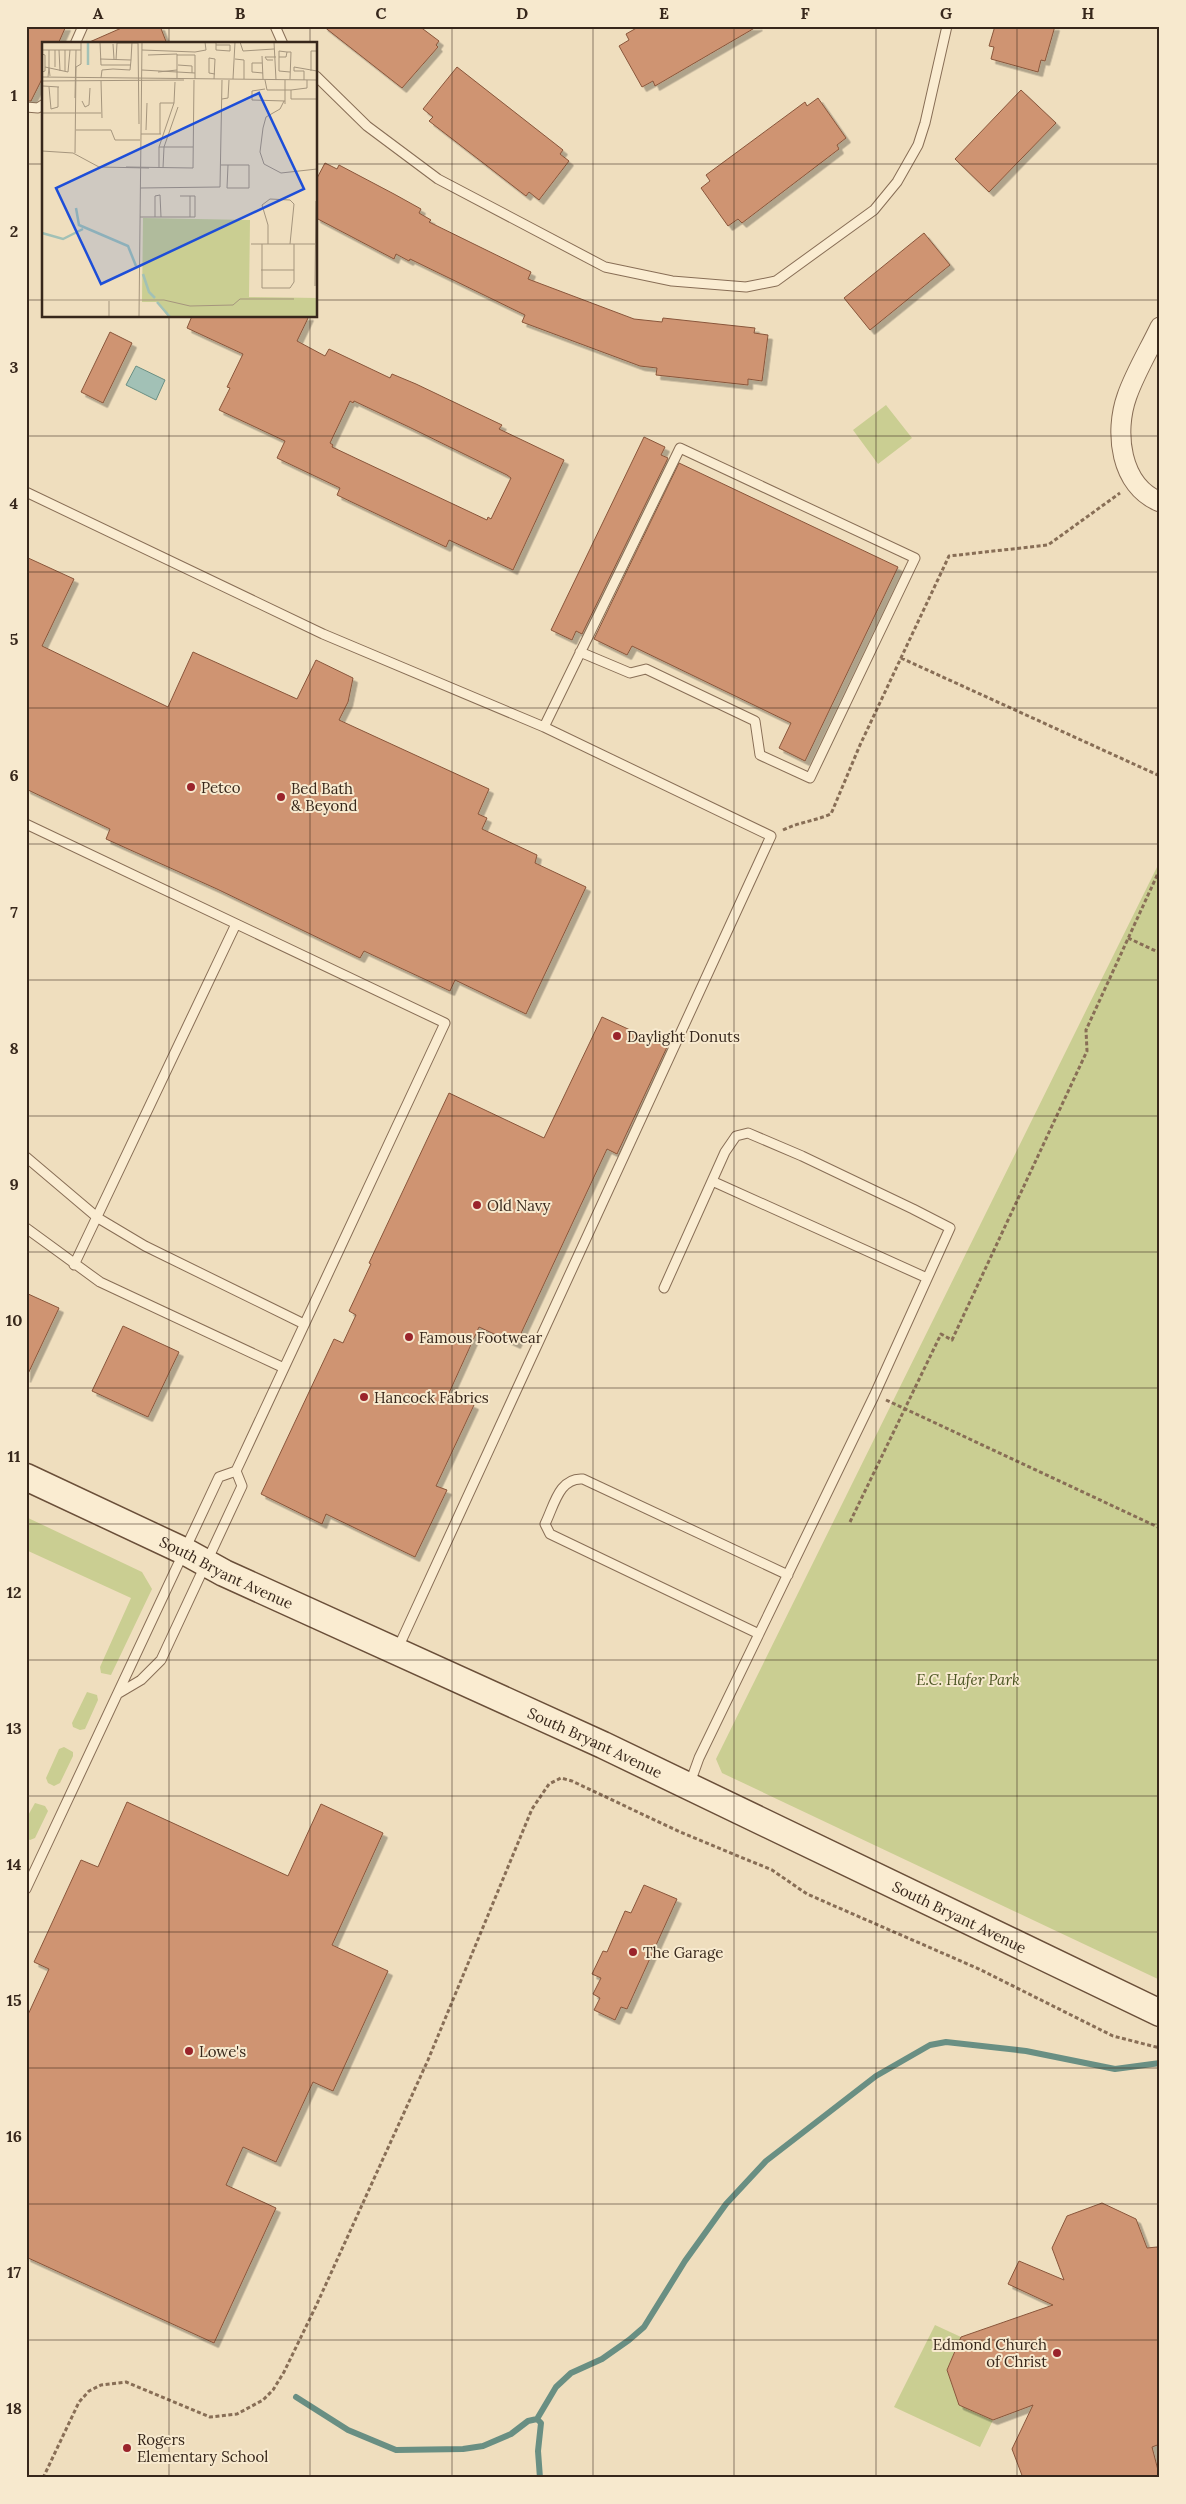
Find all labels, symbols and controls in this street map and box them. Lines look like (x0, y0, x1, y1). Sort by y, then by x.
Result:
text: A (93, 3, 104, 23)
text: B (235, 3, 246, 23)
text: C (375, 3, 387, 23)
text: D (516, 3, 528, 23)
text: E (659, 3, 669, 23)
text: F (800, 3, 810, 23)
text: G (940, 3, 952, 23)
text: H (1082, 3, 1095, 23)
inset map (42, 42, 318, 318)
text: 1 (11, 85, 17, 105)
text: 2 (10, 221, 18, 241)
text: 3 (10, 357, 19, 377)
text: 4 (10, 493, 19, 513)
text: 5 (10, 629, 19, 649)
text: 6 (9, 765, 19, 785)
place label: Petco (201, 778, 241, 797)
place label: Bed Bath & Beyond (291, 779, 357, 815)
marker: Petco (185, 781, 197, 793)
marker: Bed Bath & Beyond (275, 791, 287, 803)
text: 7 (10, 902, 18, 922)
place label: Daylight Donuts (627, 1027, 740, 1046)
marker: Daylight Donuts (611, 1030, 623, 1042)
text: 8 (9, 1038, 19, 1058)
text: 9 (9, 1174, 19, 1194)
place label: Old Navy (487, 1196, 550, 1215)
marker: Old Navy (471, 1199, 483, 1211)
text: 10 (6, 1310, 22, 1330)
place label: Famous Footwear (419, 1328, 543, 1347)
marker: Famous Footwear (403, 1331, 415, 1343)
place label: Hancock Fabrics (374, 1388, 489, 1407)
marker: Hancock Fabrics (358, 1391, 370, 1403)
text: 11 (8, 1446, 21, 1466)
street label: South Bryant Avenue (157, 1532, 296, 1613)
text: 12 (6, 1582, 22, 1602)
park label: E.C. Hafer Park (916, 1670, 1020, 1689)
street label: South Bryant Avenue (525, 1703, 666, 1782)
text: 13 (6, 1718, 22, 1738)
text: 14 (6, 1854, 22, 1874)
street label: South Bryant Avenue (889, 1876, 1030, 1957)
place label: The Garage (643, 1943, 723, 1962)
marker: The Garage (627, 1946, 639, 1958)
text: 15 (6, 1990, 22, 2010)
place label: Lowe's (199, 2042, 246, 2061)
marker: Lowe's (183, 2045, 195, 2057)
text: 16 (6, 2126, 22, 2146)
text: 17 (7, 2262, 21, 2282)
place label: Edmond Church of Christ (933, 2335, 1047, 2371)
marker: Edmond Church of Christ (1051, 2347, 1063, 2359)
text: 18 (6, 2398, 22, 2418)
place label: Rogers Elementary School (137, 2430, 268, 2466)
marker: Rogers Elementary School (121, 2442, 133, 2454)

